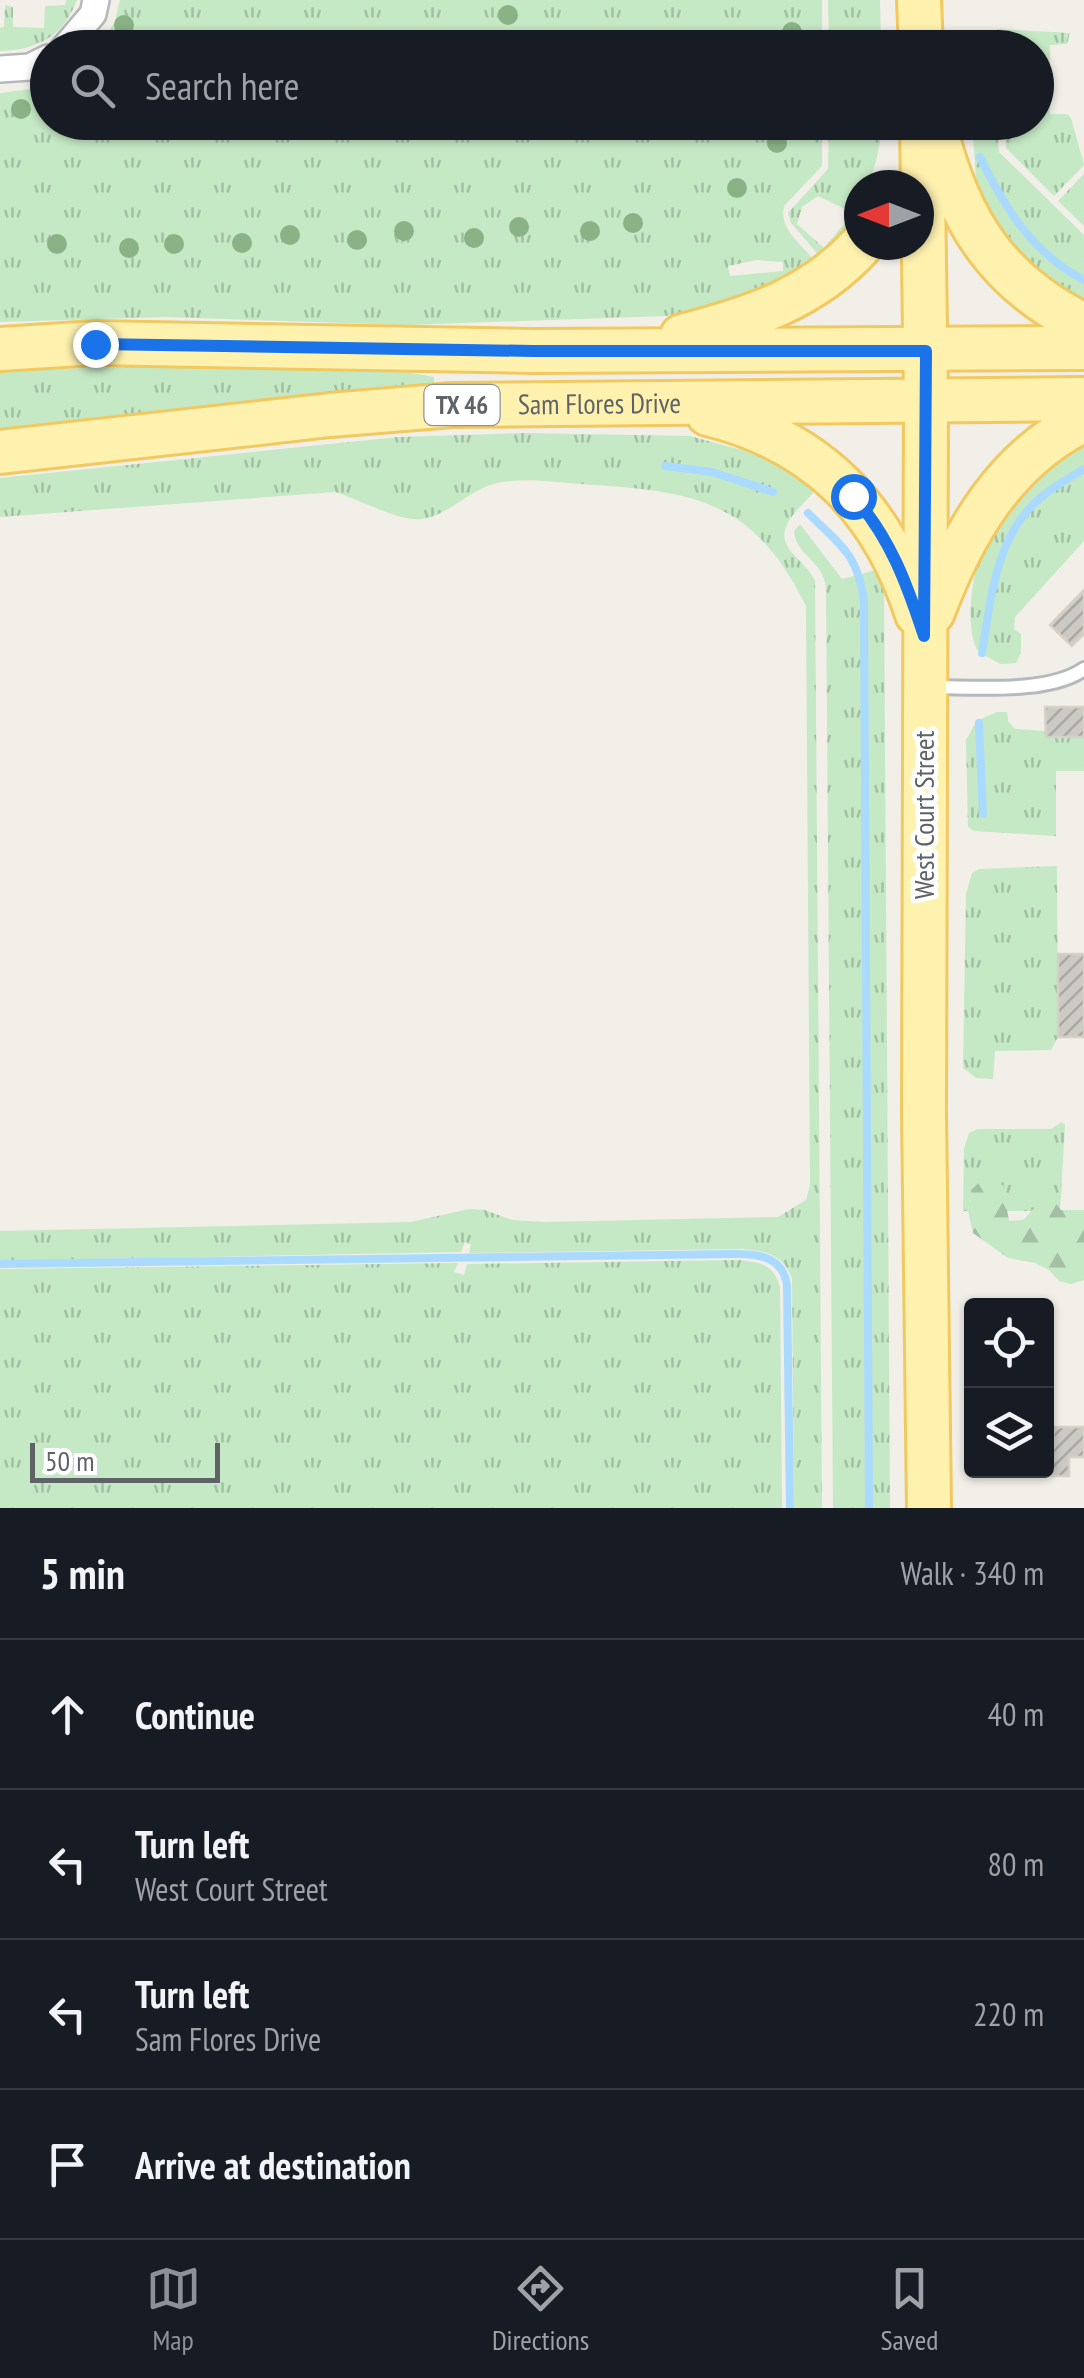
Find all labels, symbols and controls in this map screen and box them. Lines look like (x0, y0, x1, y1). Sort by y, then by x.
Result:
search box (30, 30, 1054, 140)
icon: search (65, 58, 120, 113)
text: Search here (145, 61, 299, 110)
north arrow (844, 170, 934, 260)
route end (73, 322, 119, 368)
street label: Sam Flores Drive (518, 384, 681, 422)
road number: TX 46 (424, 385, 500, 425)
route start (831, 474, 877, 520)
street label: West Court Street (905, 730, 942, 899)
map controls (964, 1298, 1054, 1478)
button: locate (964, 1298, 1054, 1388)
button: layers (964, 1388, 1054, 1478)
scale bar (30, 1438, 220, 1482)
text: 50 m (45, 1442, 94, 1479)
text: 5 min (40, 1546, 125, 1601)
text: Walk · 340 m (900, 1552, 1044, 1594)
icon: ahead (40, 1687, 95, 1742)
text: Continue (135, 1690, 255, 1739)
text: 40 m (988, 1693, 1044, 1735)
text: Turn left (135, 1819, 249, 1868)
icon: left (40, 1837, 95, 1892)
text: 80 m (988, 1843, 1044, 1885)
text: West Court Street (135, 1868, 328, 1910)
text: Turn left (135, 1969, 249, 2018)
icon: left (40, 1987, 95, 2042)
text: 220 m (973, 1993, 1044, 2035)
text: Sam Flores Drive (135, 2018, 321, 2060)
icon: arrive (40, 2137, 95, 2192)
text: Arrive at destination (135, 2140, 411, 2189)
tab: Map (146, 2261, 201, 2358)
tab: Directions (492, 2261, 589, 2358)
tab: Saved (881, 2261, 938, 2358)

